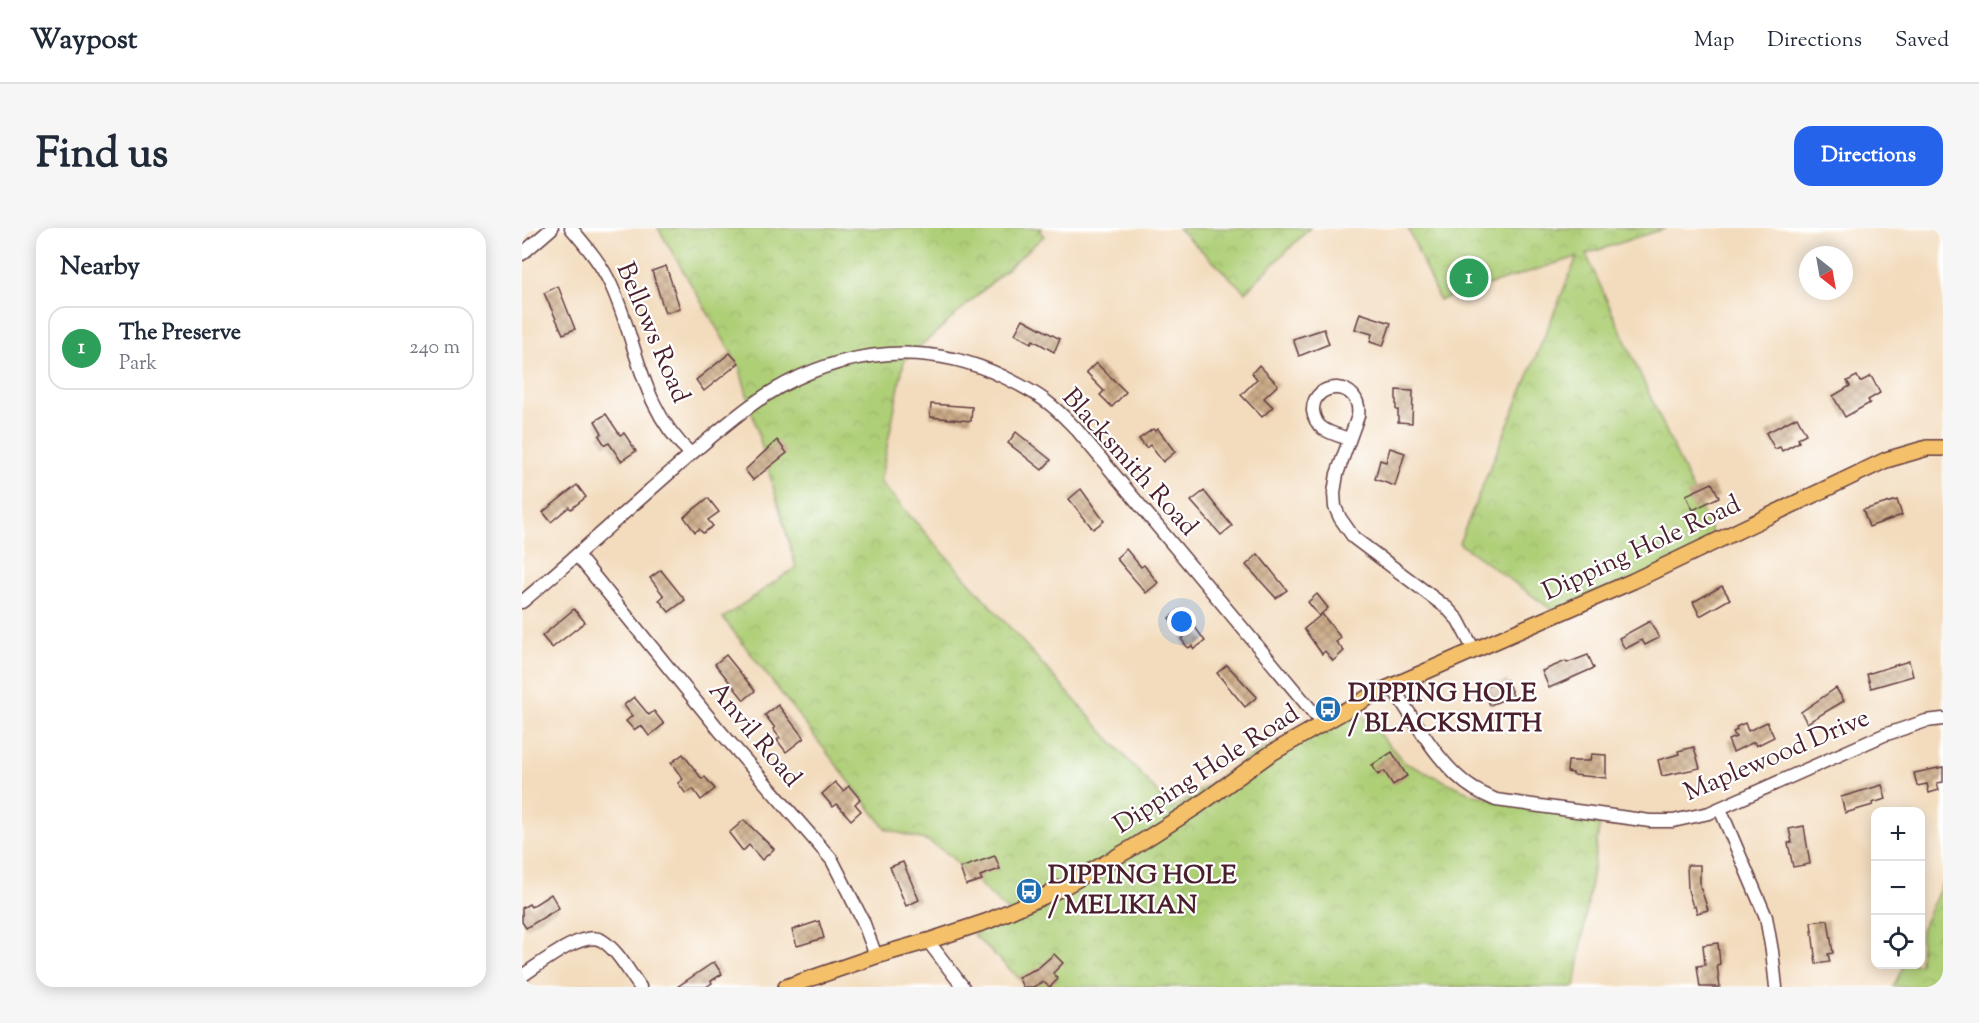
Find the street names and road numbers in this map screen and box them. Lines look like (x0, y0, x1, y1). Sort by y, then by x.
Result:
street label: Bellows Road (606, 257, 698, 409)
street label: Blacksmith Road (1052, 381, 1206, 545)
street label: Dipping Hole Road (1537, 487, 1747, 611)
street label: Anvil Road (699, 674, 809, 796)
street label: Dipping Hole Road (1107, 696, 1307, 844)
street label: Maplewood Drive (1678, 700, 1876, 812)

